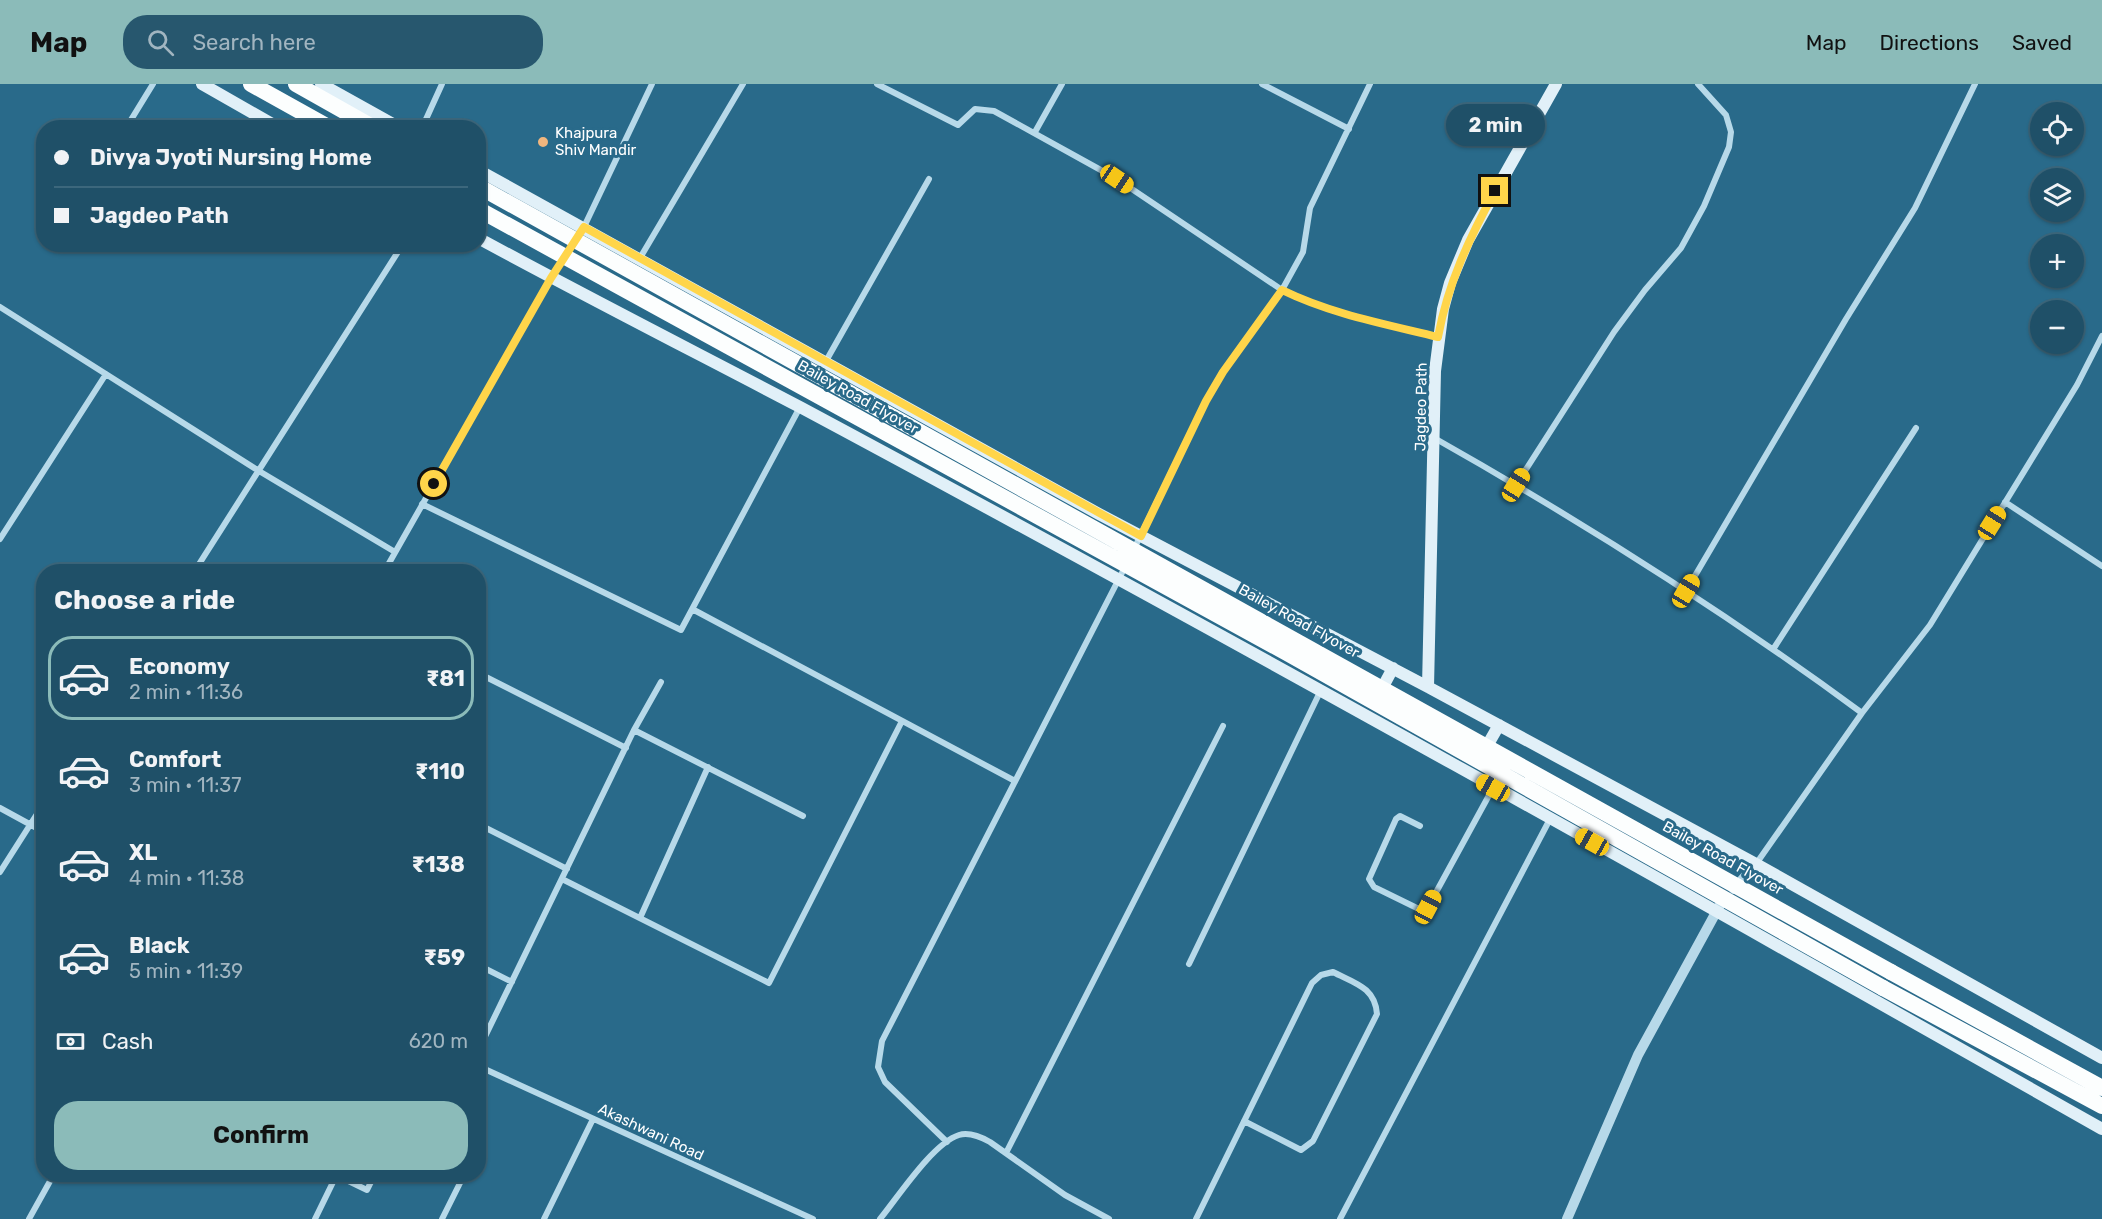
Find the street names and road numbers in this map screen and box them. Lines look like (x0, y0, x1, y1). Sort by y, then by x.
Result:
street label: Bailey Road Flyover (794, 356, 922, 438)
street label: Jagdeo Path (1411, 362, 1431, 452)
street label: Bailey Road Flyover (1235, 580, 1363, 662)
street label: Bailey Road Flyover (1659, 817, 1787, 899)
street label: Akashwani Road (595, 1100, 707, 1164)

